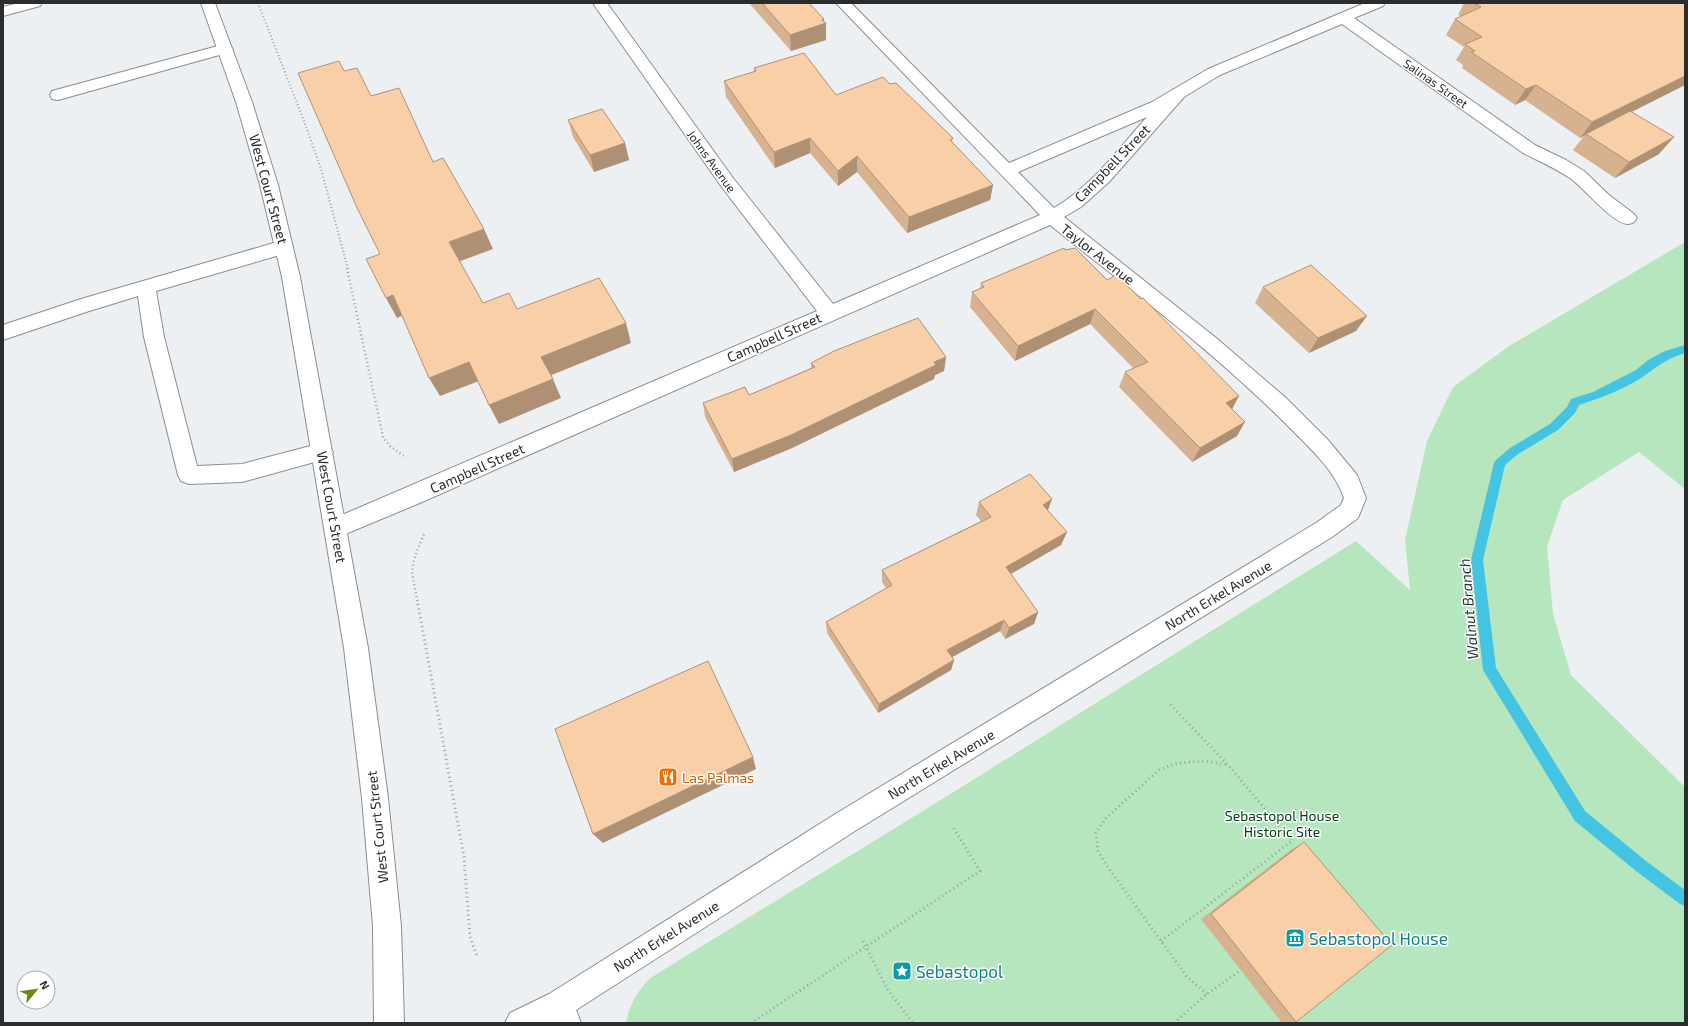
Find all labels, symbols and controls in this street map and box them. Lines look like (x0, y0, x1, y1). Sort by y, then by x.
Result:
street label: Salinas Street (1401, 56, 1471, 111)
street label: Campbell Street (1071, 121, 1153, 205)
street label: Johns Avenue (685, 127, 739, 195)
street label: West Court Street (246, 132, 292, 246)
street label: Taylor Avenue (1058, 220, 1138, 288)
street label: Campbell Street (724, 309, 824, 365)
street label: Campbell Street (427, 440, 527, 496)
street label: West Court Street (314, 450, 350, 564)
street label: North Erkel Avenue (1162, 556, 1274, 634)
water label: Walnut Branch (1455, 558, 1481, 660)
street label: North Erkel Avenue (885, 725, 997, 803)
restaurant icon: Las Palmas (657, 766, 679, 788)
place label: Las Palmas (682, 769, 754, 786)
street label: West Court Street (363, 770, 391, 884)
park label: Sebastopol House Historic Site (1225, 807, 1339, 840)
street label: North Erkel Avenue (610, 897, 722, 975)
museum icon: Sebastopol House (1284, 927, 1306, 949)
place label: Sebastopol House (1309, 928, 1448, 949)
place icon: Sebastopol (891, 960, 913, 982)
place label: Sebastopol (916, 961, 1003, 982)
north arrow (16, 970, 56, 1010)
text: N (38, 978, 53, 992)

